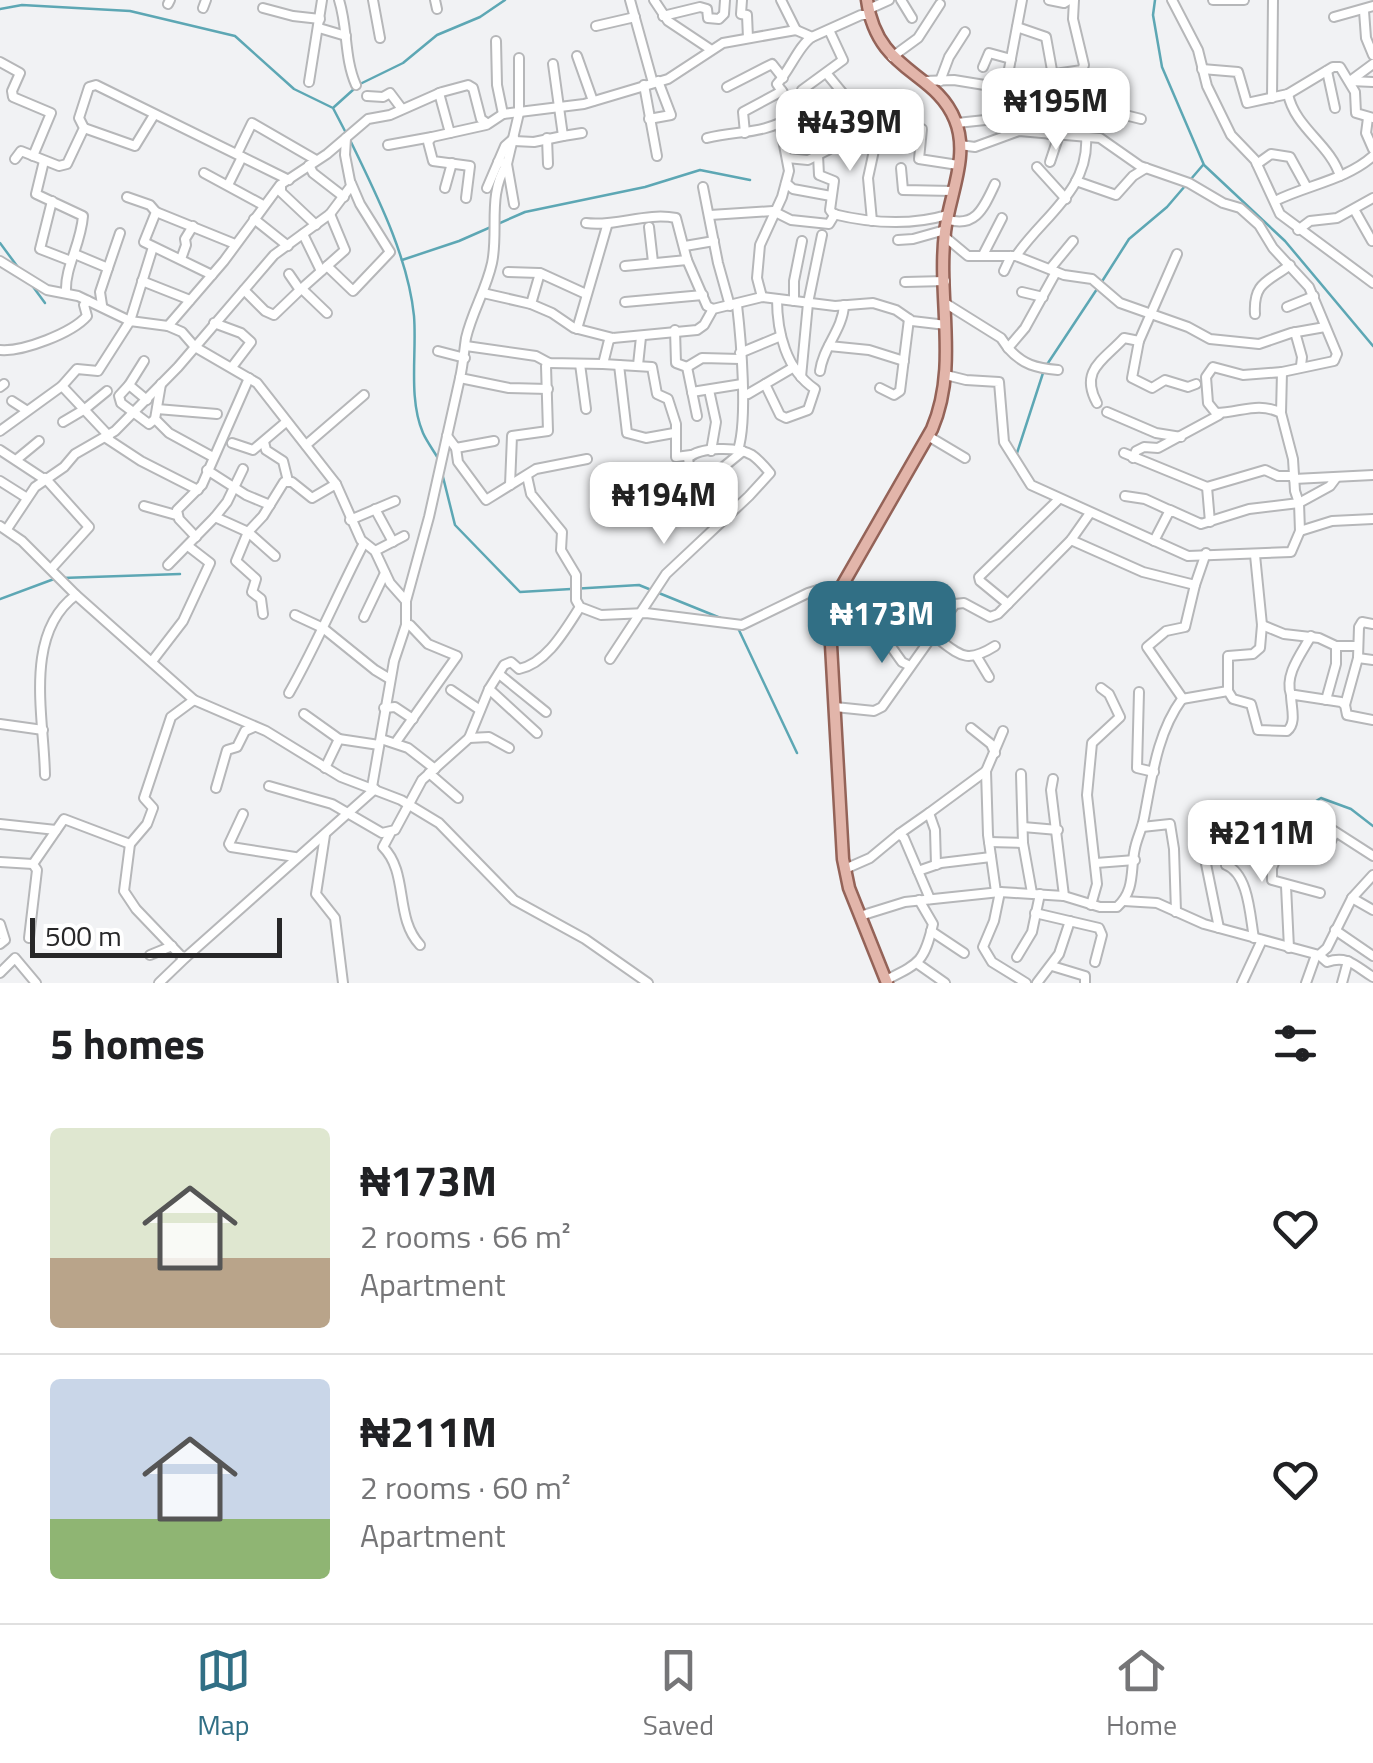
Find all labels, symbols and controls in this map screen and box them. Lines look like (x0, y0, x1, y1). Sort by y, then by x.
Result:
pin: ₦195M (986, 68, 1126, 153)
text: ₦195M (1004, 76, 1108, 124)
pin: ₦439M (780, 89, 920, 174)
text: ₦439M (798, 97, 902, 145)
pin: ₦194M (594, 462, 734, 547)
text: ₦194M (612, 470, 716, 518)
pin: ₦173M (812, 581, 952, 666)
text: ₦173M (830, 589, 934, 637)
pin: ₦211M (1192, 800, 1332, 885)
text: ₦211M (1210, 808, 1314, 856)
scale bar (30, 913, 282, 958)
text: 500 m (45, 914, 122, 957)
text: 5 homes (50, 1011, 205, 1075)
icon: filters (1268, 1016, 1323, 1071)
text: ₦173M (360, 1148, 497, 1212)
icon: home (130, 1168, 250, 1288)
icon: heart (1268, 1201, 1323, 1256)
text: 2 rooms · 66 m² (360, 1212, 571, 1260)
text: Apartment (360, 1260, 506, 1308)
text: ₦211M (360, 1399, 497, 1463)
icon: home (130, 1419, 250, 1539)
icon: heart (1268, 1452, 1323, 1507)
text: 2 rooms · 60 m² (360, 1463, 571, 1511)
text: Apartment (360, 1511, 506, 1559)
tab: Map (196, 1643, 251, 1746)
tab: Saved (643, 1643, 714, 1746)
tab: Home (1106, 1643, 1177, 1746)

